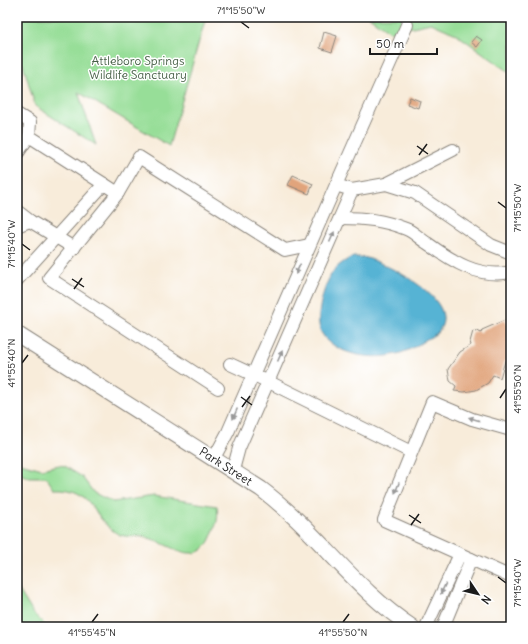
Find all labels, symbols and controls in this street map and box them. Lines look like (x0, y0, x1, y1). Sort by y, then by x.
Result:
text: 71°15'50"W (217, 4, 265, 17)
scale bar (370, 30, 437, 56)
text: 50 m (376, 36, 405, 51)
park label: Attleboro Springs Wildlife Sanctuary (89, 53, 187, 82)
text: 71°15'50"W (511, 184, 524, 232)
text: 71°15'40"W (5, 220, 18, 268)
one-way arrow (329, 232, 335, 243)
one-way arrow (295, 263, 301, 275)
text: 41°55'40"N (5, 339, 18, 387)
one-way arrow (277, 351, 283, 362)
text: 41°55'50"N (511, 364, 524, 414)
one-way arrow (232, 408, 238, 420)
one-way arrow (467, 416, 479, 422)
street label: Park Street (197, 444, 255, 488)
one-way arrow (393, 483, 399, 495)
text: 71°15'40"W (511, 559, 524, 607)
north arrow (458, 574, 498, 614)
one-way arrow (440, 584, 446, 595)
text: N (478, 593, 494, 607)
text: 41°55'45"N (68, 626, 116, 639)
text: 41°55'50"N (318, 626, 368, 639)

